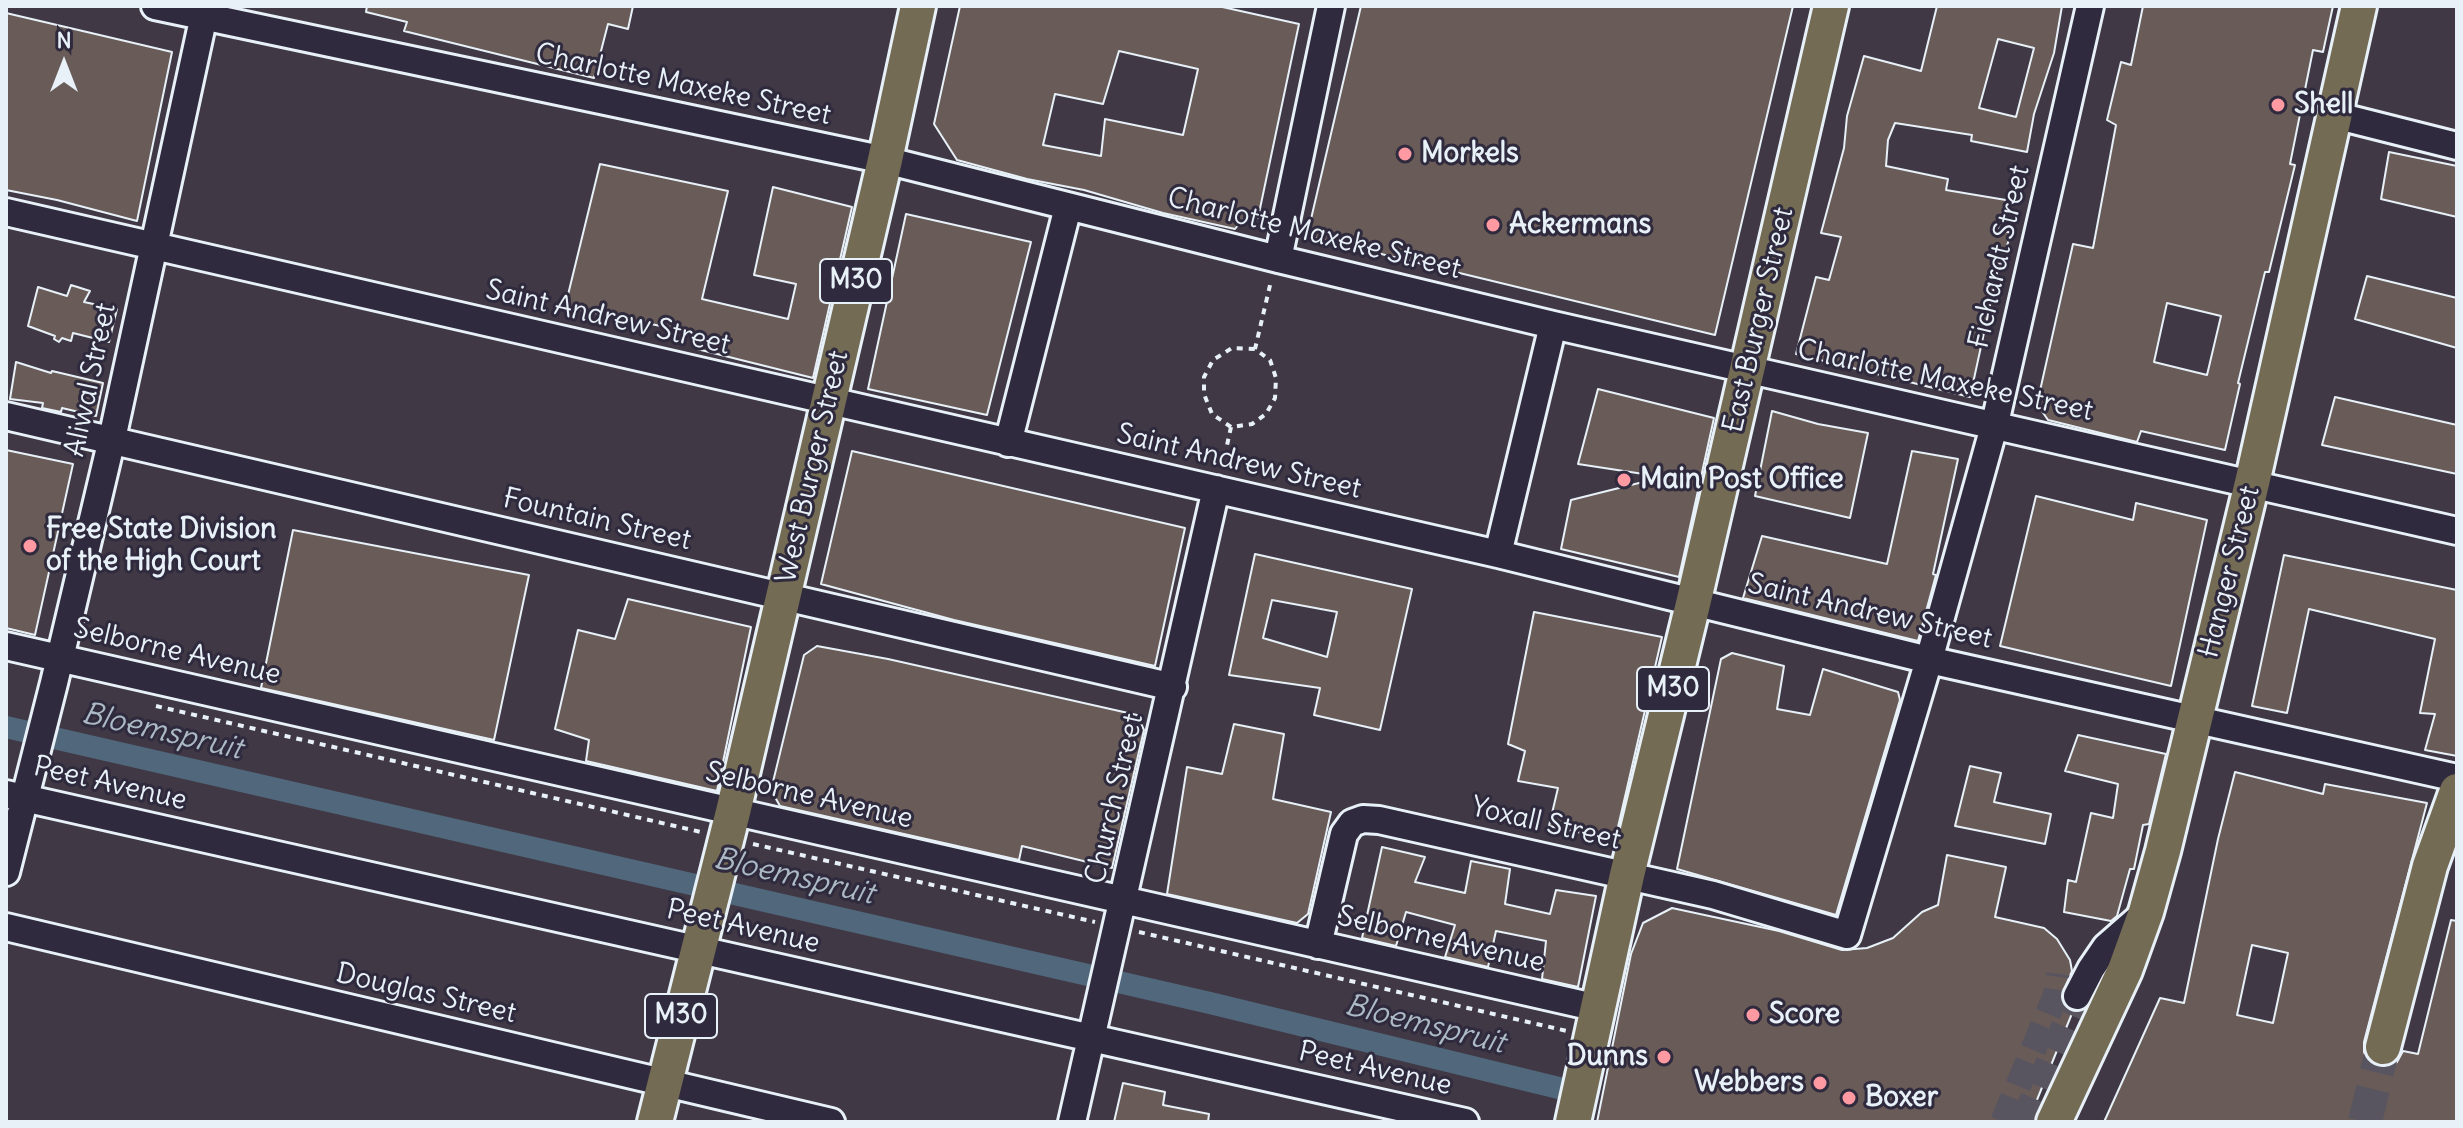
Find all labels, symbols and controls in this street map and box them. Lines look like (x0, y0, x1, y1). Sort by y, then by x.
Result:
north arrow (24, 24, 104, 104)
text: N (56, 26, 72, 54)
street label: Charlotte Maxeke Street (532, 37, 834, 133)
place label: Shell (2294, 88, 2353, 122)
marker: Shell (2269, 96, 2287, 114)
place label: Morkels (1421, 137, 1519, 171)
marker: Morkels (1396, 145, 1414, 163)
street label: Fichardt Street (1963, 162, 2037, 352)
street label: Charlotte Maxeke Street (1164, 181, 1464, 287)
street label: East Burger Street (1717, 204, 1801, 436)
place label: Ackermans (1509, 208, 1651, 242)
marker: Ackermans (1484, 216, 1502, 234)
road number: M30 (820, 259, 892, 303)
street label: Saint Andrew Street (483, 274, 733, 362)
street label: Aliwal Street (58, 300, 124, 460)
street label: Charlotte Maxeke Street (1794, 333, 2096, 429)
street label: West Burger Street (770, 347, 856, 587)
street label: Saint Andrew Street (1114, 418, 1364, 506)
place label: Main Post Office (1640, 463, 1844, 497)
marker: Main Post Office (1615, 471, 1633, 489)
street label: Fountain Street (500, 482, 694, 558)
street label: Hanger Street (2192, 483, 2268, 661)
place label: Free State Division of the High Court (46, 513, 276, 579)
marker: Free State Division of the High Court (21, 537, 39, 555)
street label: Saint Andrew Street (1745, 568, 1995, 656)
street label: Selborne Avenue (70, 612, 284, 692)
road number: M30 (1637, 667, 1709, 711)
water label: Bloemspruit (79, 696, 245, 768)
street label: Church Street (1079, 711, 1151, 887)
street label: Peet Avenue (30, 750, 190, 818)
street label: Selborne Avenue (702, 756, 916, 836)
street label: Yoxall Street (1468, 791, 1624, 857)
water label: Bloemspruit (711, 841, 877, 913)
street label: Peet Avenue (663, 893, 823, 961)
street label: Selborne Avenue (1334, 900, 1548, 980)
street label: Douglas Street (333, 957, 519, 1031)
water label: Bloemspruit (1342, 988, 1508, 1062)
road number: M30 (645, 994, 717, 1038)
place label: Score (1769, 998, 1840, 1032)
marker: Score (1744, 1006, 1762, 1024)
street label: Peet Avenue (1295, 1035, 1455, 1103)
place label: Dunns (1567, 1040, 1648, 1074)
marker: Dunns (1655, 1048, 1673, 1066)
place label: Webbers (1694, 1066, 1804, 1100)
marker: Webbers (1811, 1074, 1829, 1092)
place label: Boxer (1865, 1081, 1938, 1115)
marker: Boxer (1840, 1089, 1858, 1107)

